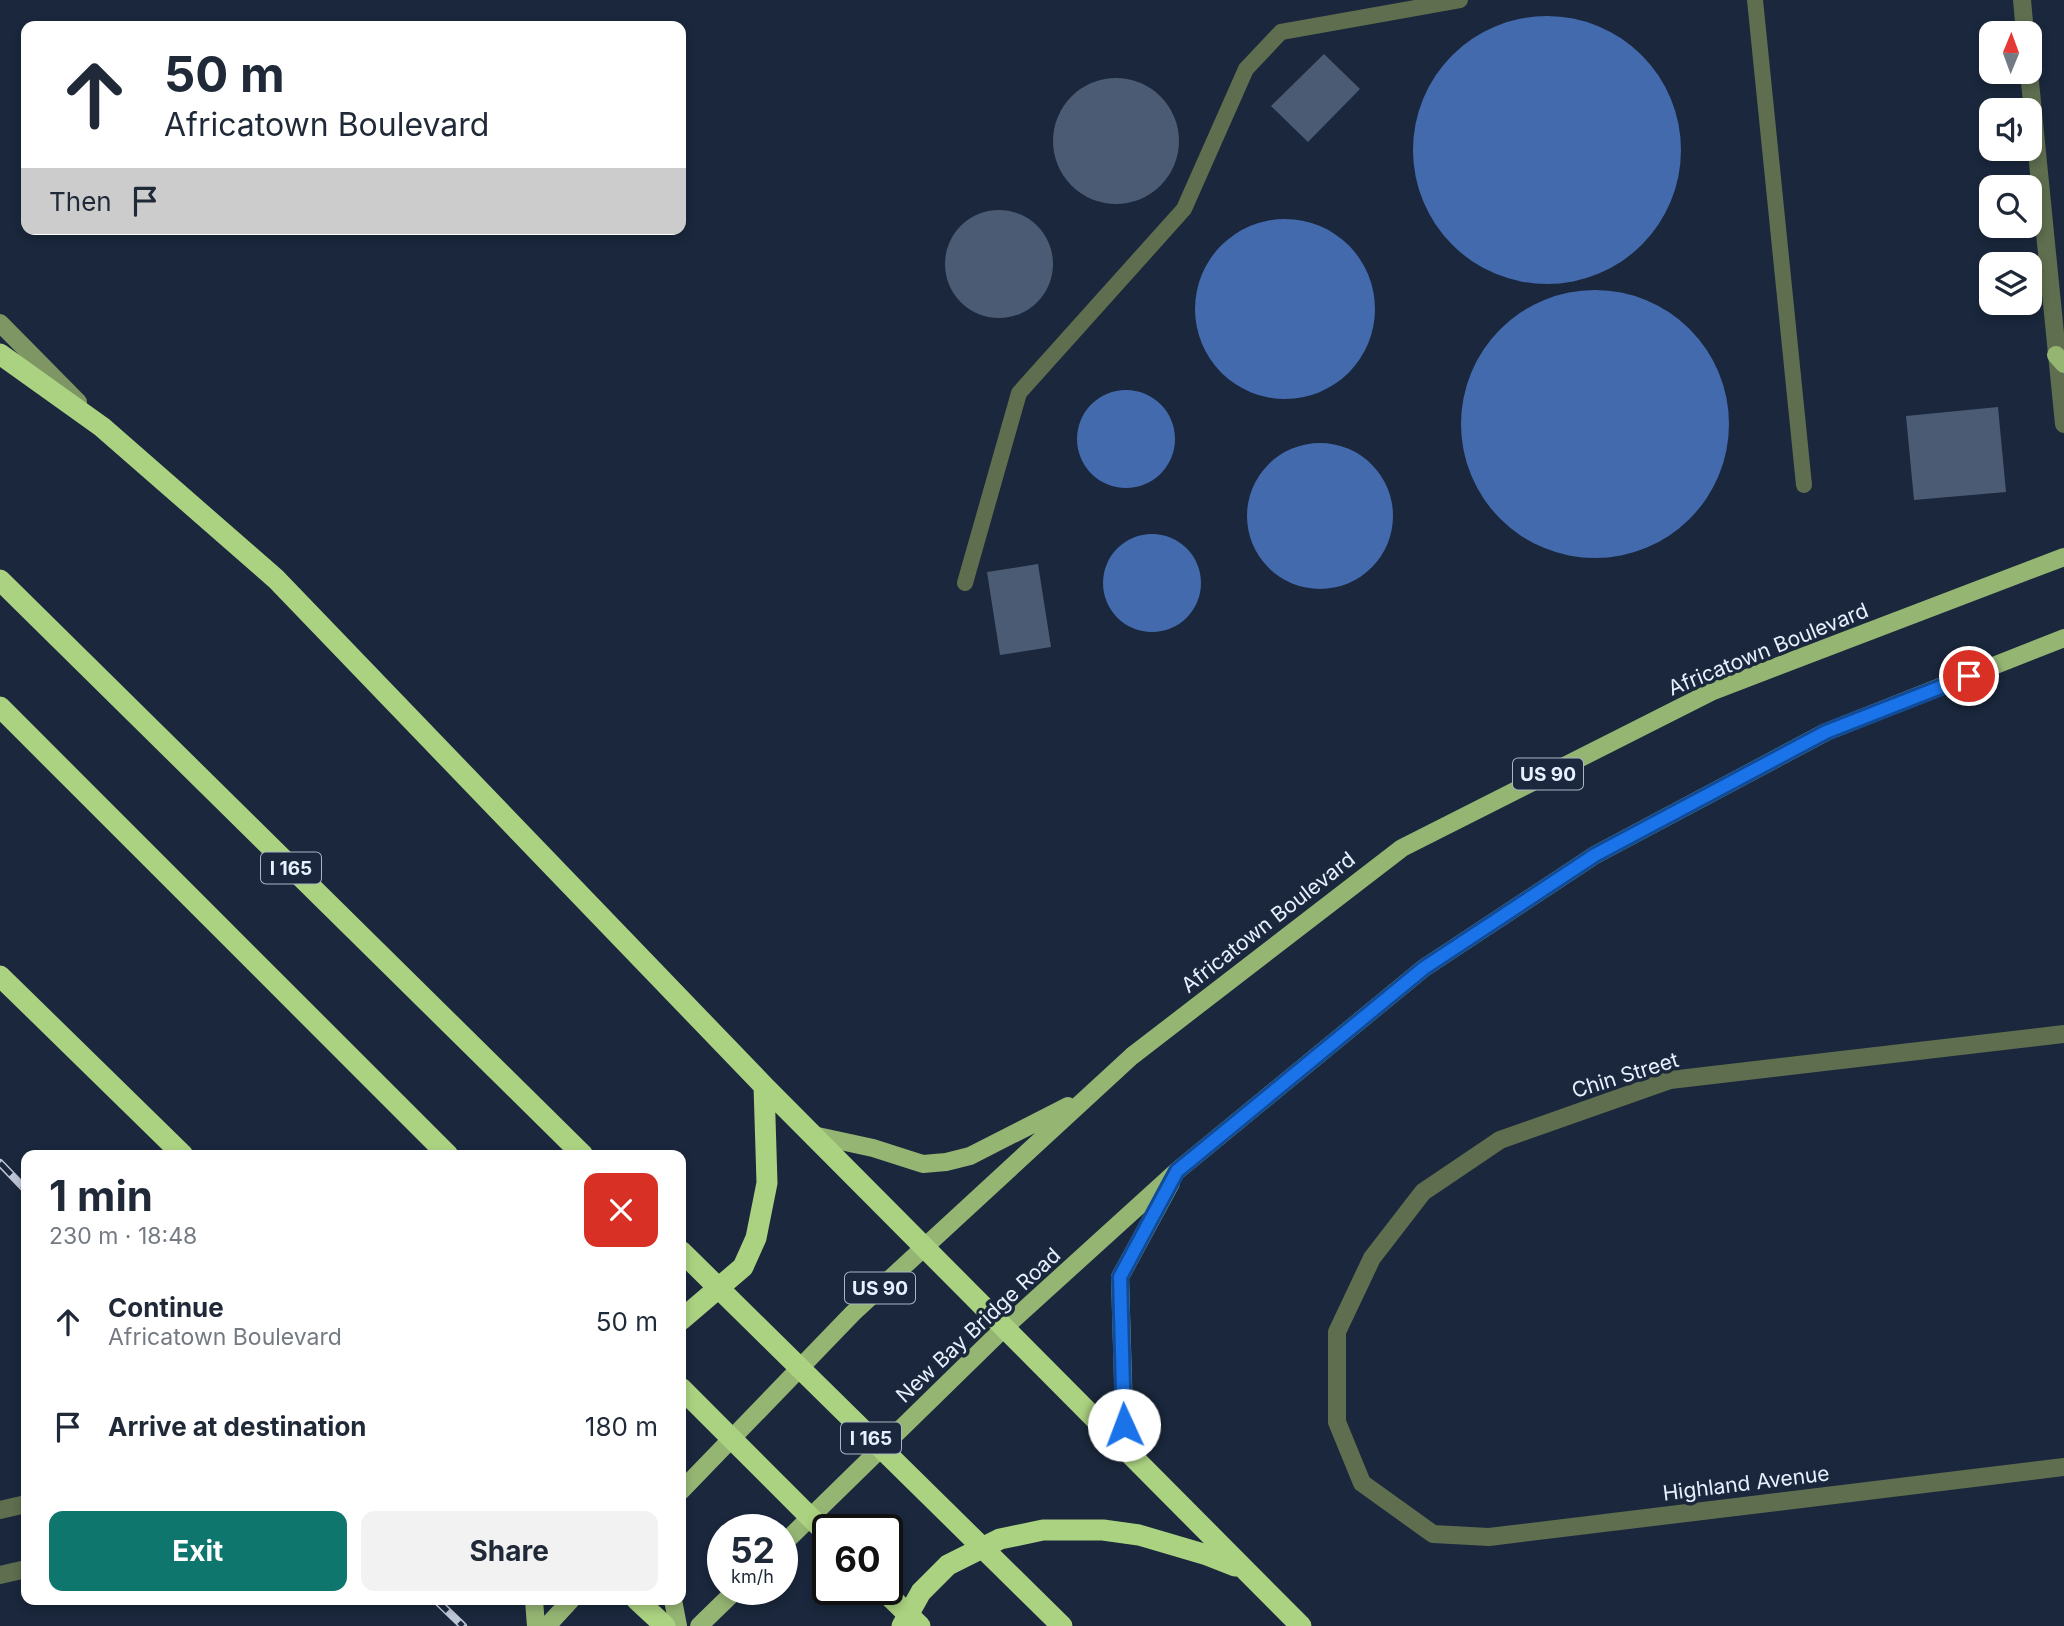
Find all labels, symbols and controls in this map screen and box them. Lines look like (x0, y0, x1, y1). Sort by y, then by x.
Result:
north arrow (1979, 21, 2042, 84)
map controls (1979, 21, 2042, 315)
text: 50 m (164, 45, 285, 104)
icon: ahead (49, 49, 140, 140)
button: sound (1979, 98, 2042, 161)
text: Africatown Boulevard (164, 105, 489, 144)
button: search (1979, 175, 2042, 238)
icon: arrive (126, 182, 164, 220)
text: Then (49, 186, 112, 217)
button: layers (1979, 252, 2042, 315)
street label: Africatown Boulevard (1664, 597, 1872, 701)
pin (1939, 646, 1999, 706)
icon: arrive (1950, 657, 1988, 695)
road number: US 90 (1513, 758, 1583, 790)
street label: Africatown Boulevard (1176, 846, 1360, 998)
road number: I 165 (261, 852, 321, 884)
street label: Chin Street (1569, 1047, 1682, 1103)
text: 1 min (49, 1170, 153, 1221)
button: close (584, 1173, 658, 1247)
text: 230 m · 18:48 (49, 1222, 197, 1250)
street label: New Bay Bridge Road (891, 1242, 1065, 1408)
road number: US 90 (845, 1272, 915, 1304)
text: Continue (108, 1292, 224, 1323)
icon: ahead (49, 1303, 87, 1341)
text: 50 m (596, 1306, 658, 1337)
text: Africatown Boulevard (108, 1323, 342, 1351)
position arrow (1087, 1388, 1161, 1462)
icon: arrive (49, 1408, 87, 1446)
text: Arrive at destination (108, 1411, 367, 1442)
text: 180 m (585, 1411, 658, 1442)
road number: I 165 (841, 1422, 901, 1454)
street label: Highland Avenue (1661, 1460, 1831, 1506)
button: Exit (49, 1511, 347, 1591)
button: Share (361, 1511, 658, 1591)
speed limit sign: 60 (812, 1514, 903, 1605)
text: 52 (730, 1529, 775, 1571)
text: km/h (731, 1566, 774, 1587)

